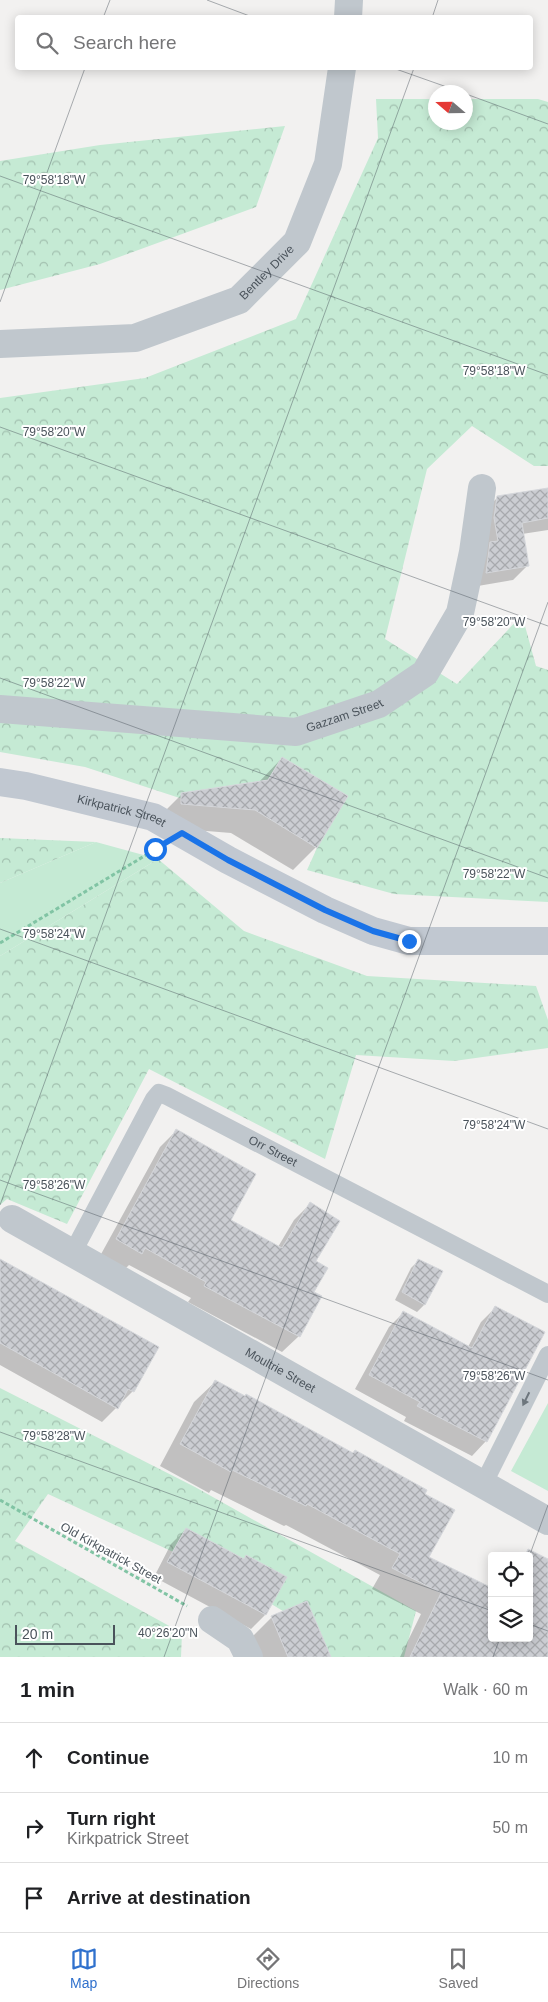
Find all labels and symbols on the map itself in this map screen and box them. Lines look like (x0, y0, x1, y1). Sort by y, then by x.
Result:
north arrow (428, 85, 473, 130)
text: 79°58'18"W (23, 173, 86, 187)
street label: Bentley Drive (236, 242, 297, 303)
text: 79°58'18"W (463, 364, 526, 378)
text: 79°58'20"W (23, 425, 86, 439)
text: 79°58'20"W (463, 615, 526, 629)
text: 79°58'22"W (23, 676, 86, 690)
street label: Gazzam Street (304, 696, 386, 735)
street label: Kirkpatrick Street (76, 792, 169, 830)
route start (144, 838, 167, 861)
text: 79°58'22"W (463, 867, 526, 881)
text: 79°58'24"W (23, 927, 86, 941)
route end (398, 930, 421, 953)
text: 79°58'24"W (463, 1118, 526, 1132)
street label: Orr Street (246, 1133, 300, 1170)
text: 79°58'26"W (23, 1178, 86, 1192)
street label: Moultrie Street (243, 1345, 318, 1396)
text: 79°58'26"W (463, 1369, 526, 1383)
one-way arrow (522, 1392, 530, 1406)
text: 79°58'28"W (23, 1429, 86, 1443)
street label: Old Kirkpatrick Street (58, 1519, 165, 1587)
scale bar (15, 1622, 115, 1645)
text: 40°26'20"N (138, 1626, 198, 1640)

